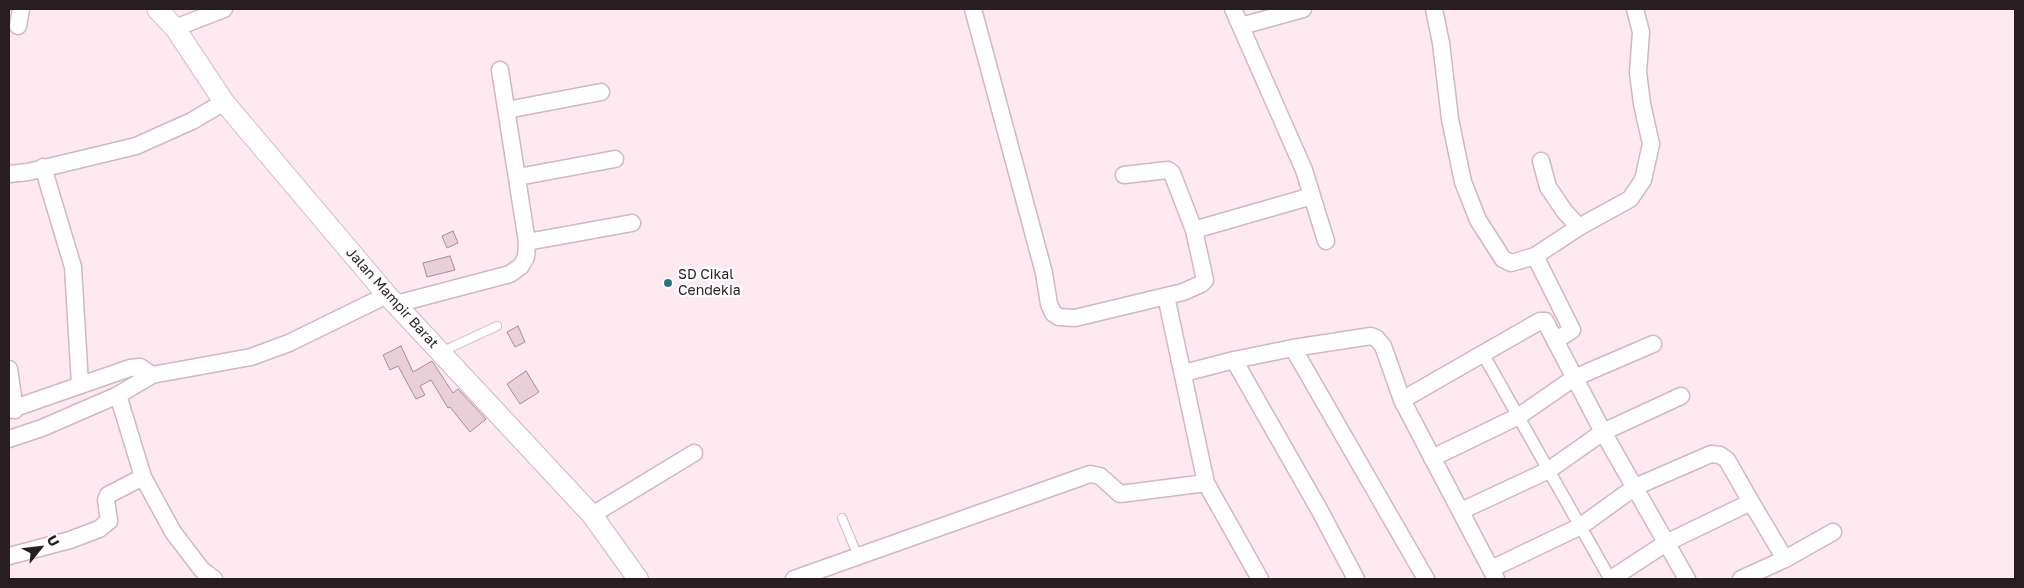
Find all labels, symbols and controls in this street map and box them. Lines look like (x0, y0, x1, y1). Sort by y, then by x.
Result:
street label: Jalan Mampir Barat (342, 244, 442, 352)
place label: SD Cikal Cendekia (678, 267, 741, 300)
marker: SD Cikal Cendekia (662, 277, 674, 289)
north arrow (15, 523, 65, 573)
text: U (44, 532, 63, 549)

